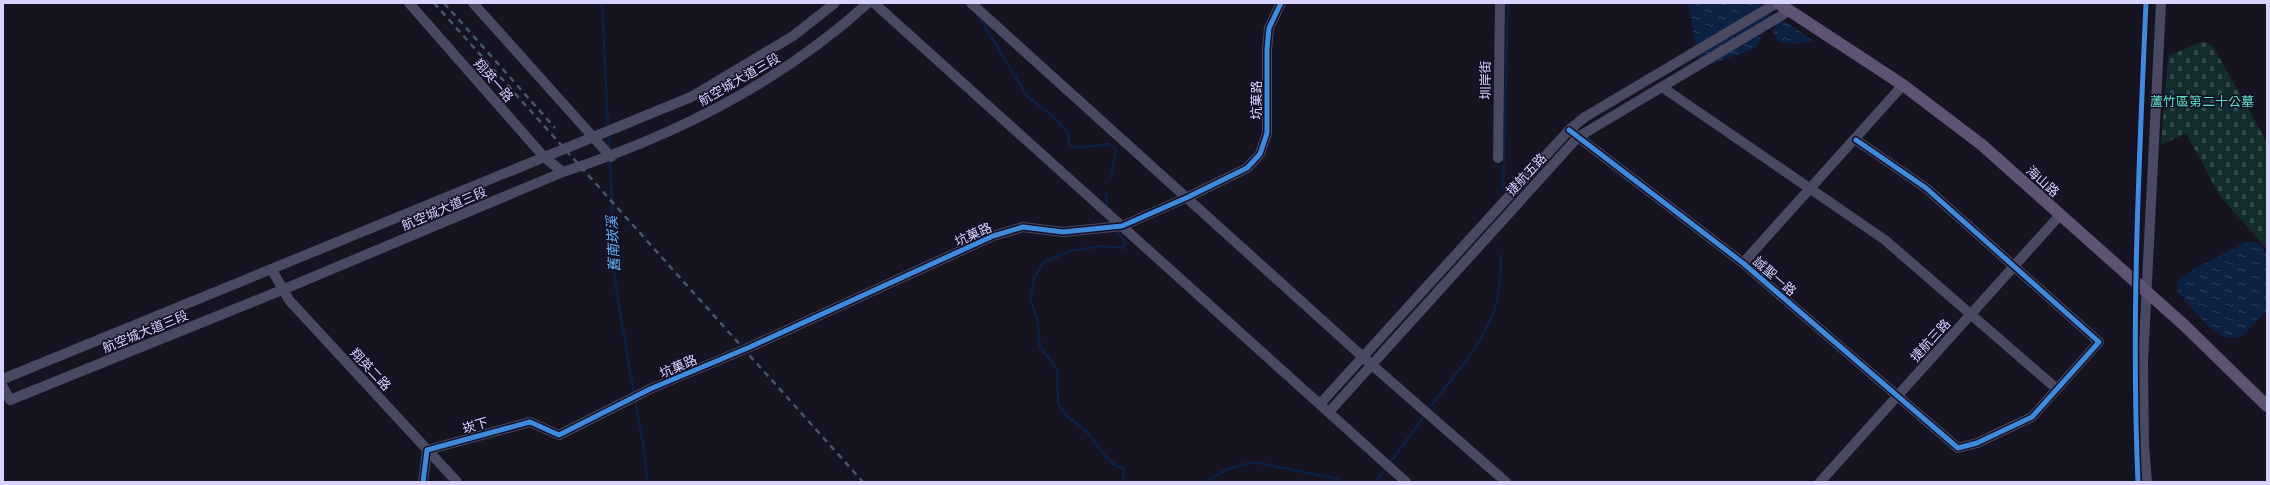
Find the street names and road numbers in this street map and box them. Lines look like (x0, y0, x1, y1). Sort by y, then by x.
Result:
street label: 航空城大道三段 (696, 50, 782, 109)
street label: 翔英一路 (471, 56, 516, 105)
street label: 圳岸街 (1478, 60, 1493, 100)
street label: 坑菓路 (1249, 80, 1264, 120)
street label: 捷航五路 (1503, 150, 1550, 198)
street label: 海山路 (2023, 163, 2062, 200)
street label: 航空城大道三段 (399, 184, 489, 233)
street label: 坑菓路 (952, 220, 994, 249)
street label: 誠聖一路 (1750, 254, 1799, 299)
street label: 航空城大道三段 (100, 307, 190, 355)
street label: 捷航三路 (1907, 316, 1953, 365)
street label: 翔英二路 (347, 345, 394, 393)
street label: 坑菓路 (657, 352, 699, 381)
street label: 崁下 (461, 415, 490, 436)

